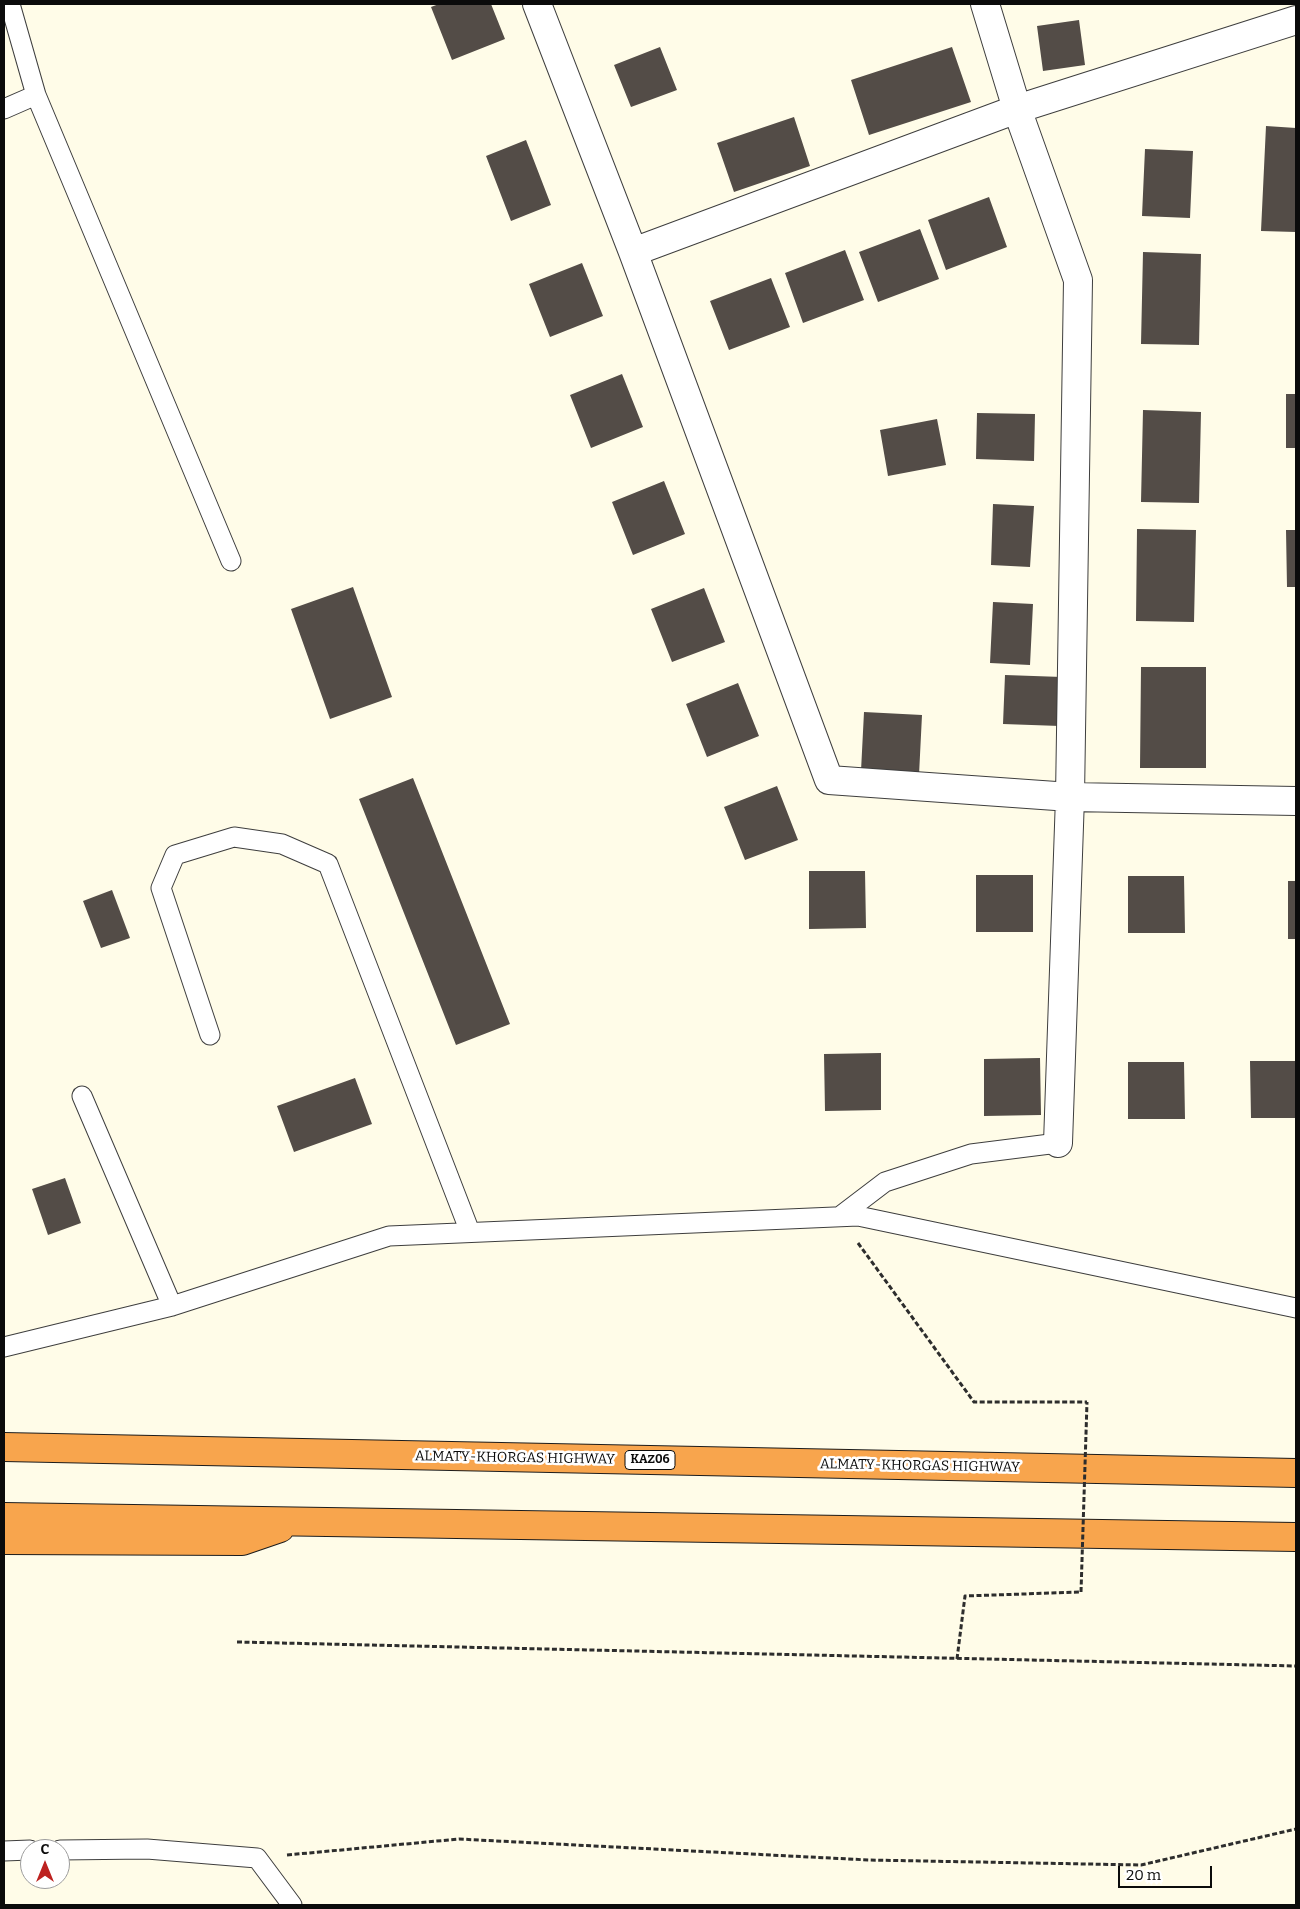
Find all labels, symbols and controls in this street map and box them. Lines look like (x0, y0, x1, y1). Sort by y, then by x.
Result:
street label: ALMATY-KHORGAS HIGHWAY (415, 1448, 615, 1468)
road number: KAZ06 (625, 1450, 675, 1470)
street label: ALMATY-KHORGAS HIGHWAY (820, 1456, 1020, 1476)
north arrow (20, 1839, 70, 1889)
text: С (41, 1841, 49, 1858)
scale bar (1120, 1856, 1214, 1888)
text: 20 m (1126, 1866, 1161, 1884)

